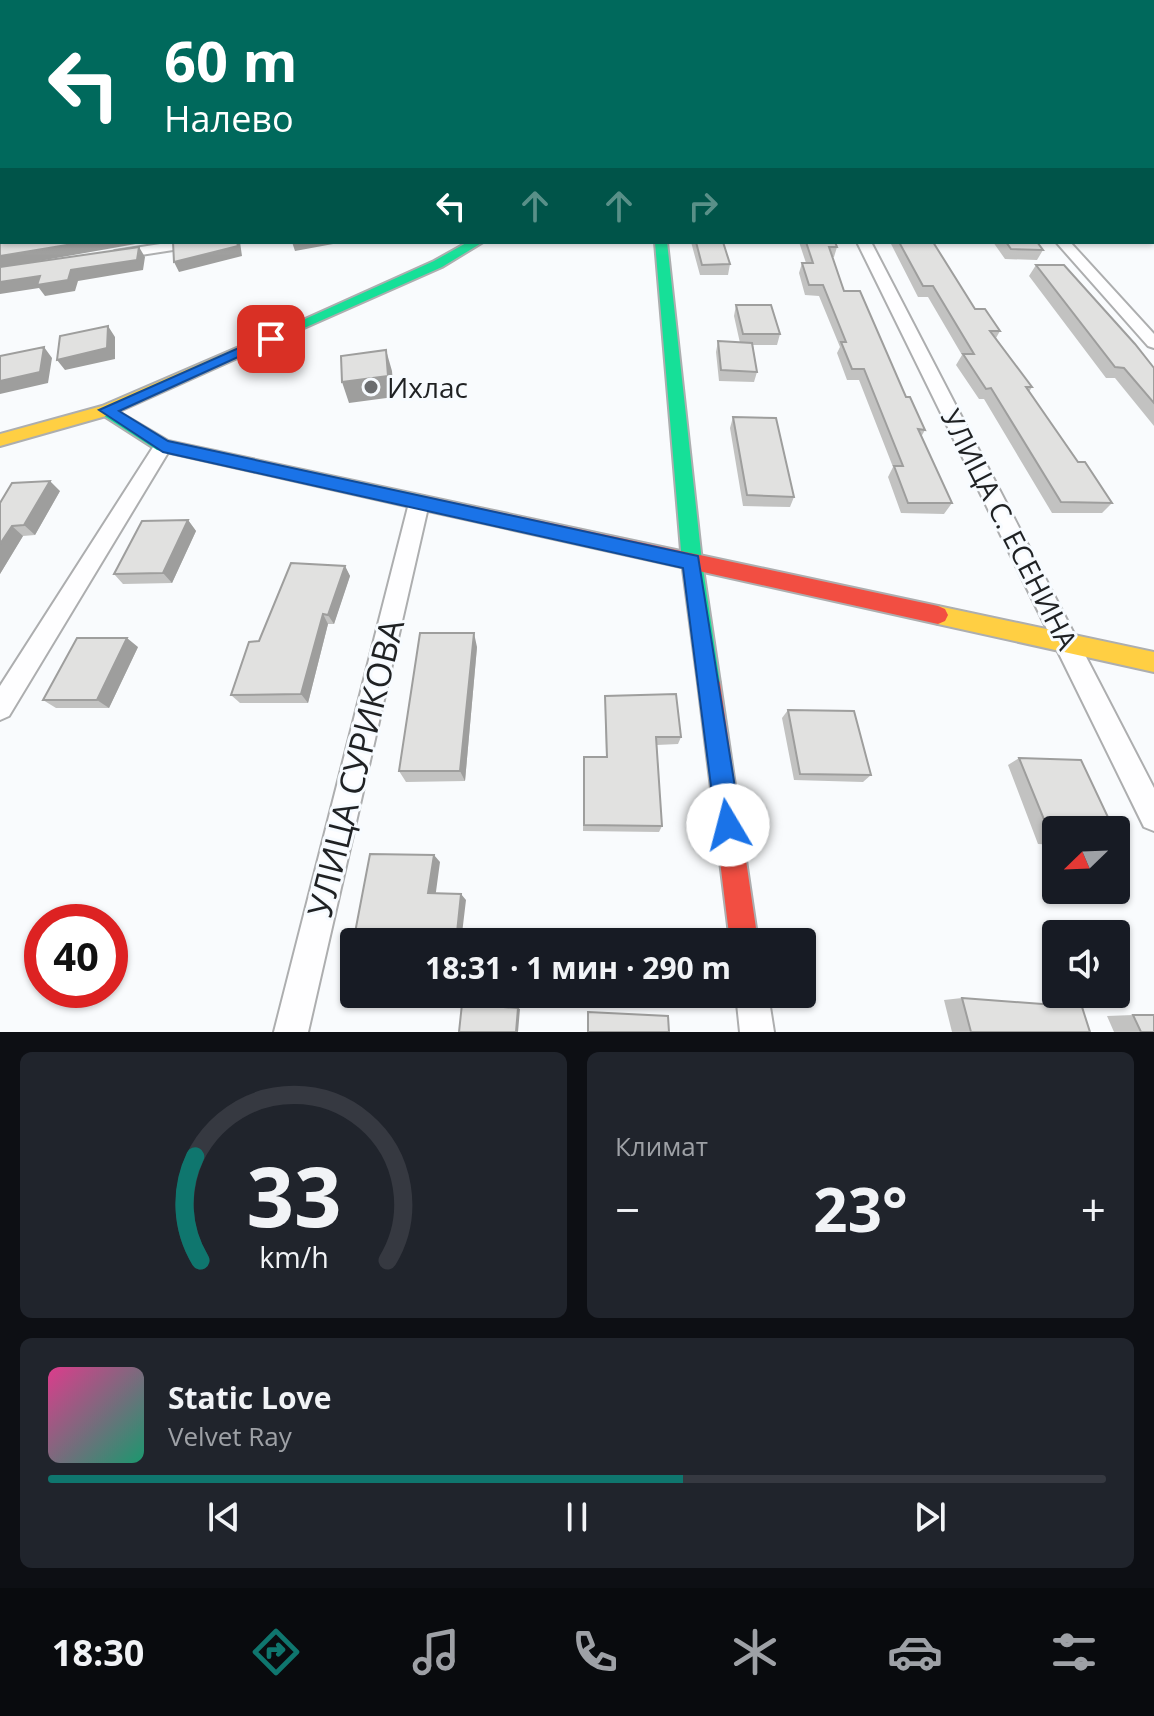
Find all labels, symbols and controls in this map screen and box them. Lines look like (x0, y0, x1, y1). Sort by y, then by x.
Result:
text: 60 m (164, 22, 298, 98)
icon: left (32, 32, 136, 136)
text: Налево (164, 94, 294, 143)
icon: left (429, 184, 473, 228)
icon: ahead (513, 184, 557, 228)
icon: ahead (597, 184, 641, 228)
icon: right (681, 184, 725, 228)
pin (237, 305, 305, 373)
icon: arrive (249, 317, 293, 361)
place label: Ихлас (387, 368, 468, 406)
marker: Ихлас (362, 378, 380, 396)
street label: УЛИЦА С. ЕСЕНИНА (933, 402, 1087, 656)
street label: УЛИЦА СУРИКОВА (296, 614, 414, 922)
position arrow (686, 783, 770, 867)
north arrow (1042, 816, 1130, 904)
map controls (1042, 816, 1130, 1008)
speed limit sign: 40 (24, 904, 128, 1008)
button: sound (1042, 920, 1130, 1008)
text: 18:31 · 1 мин · 290 m (425, 947, 731, 988)
text: Климат (615, 1128, 708, 1164)
text: 33 (246, 1138, 341, 1251)
text: 23° (813, 1168, 908, 1250)
text: − (615, 1179, 640, 1239)
text: + (1081, 1179, 1106, 1239)
text: km/h (259, 1237, 328, 1276)
text: Static Love (168, 1377, 331, 1418)
text: Velvet Ray (168, 1418, 292, 1454)
icon: previous (202, 1495, 246, 1539)
icon: pause (555, 1495, 599, 1539)
icon: next (908, 1495, 952, 1539)
icon: directions (248, 1624, 304, 1680)
icon: music (408, 1624, 464, 1680)
icon: phone (567, 1624, 623, 1680)
icon: climate (727, 1624, 783, 1680)
icon: car (887, 1624, 943, 1680)
icon: filters (1046, 1624, 1102, 1680)
text: 18:30 (52, 1628, 144, 1677)

